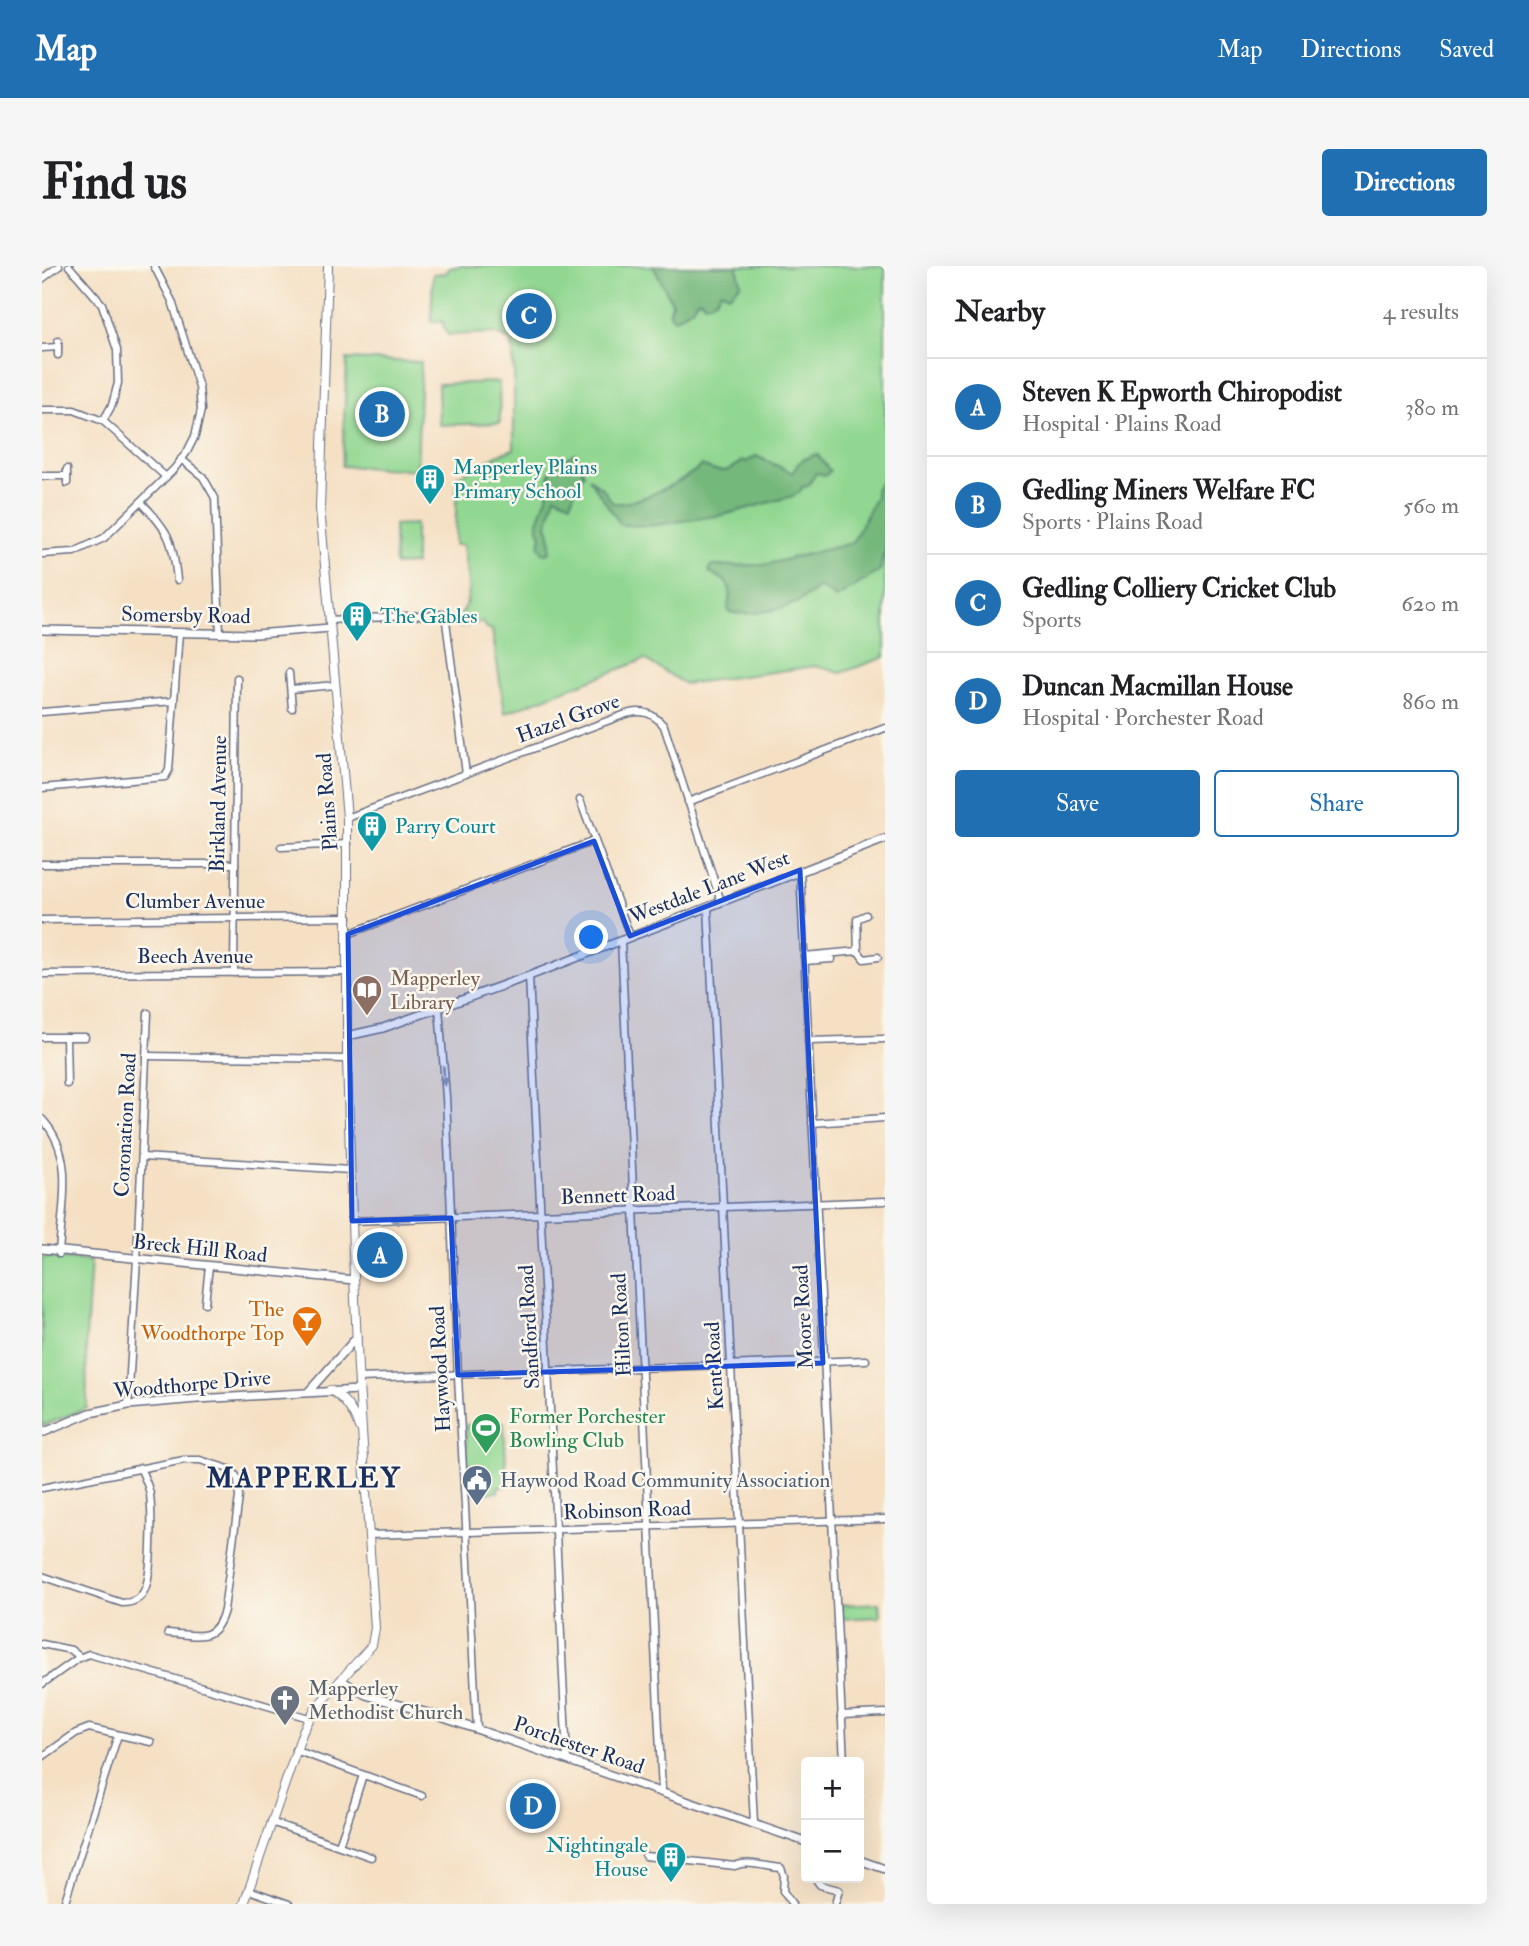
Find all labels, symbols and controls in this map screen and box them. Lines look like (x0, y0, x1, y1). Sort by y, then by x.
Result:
text: Map (35, 29, 97, 70)
text: Map (1217, 34, 1262, 65)
text: Directions (1300, 34, 1401, 65)
text: Saved (1439, 34, 1494, 65)
button: Directions (1322, 149, 1487, 216)
text: Find us (42, 152, 187, 213)
pin: C (506, 290, 552, 342)
text: Nearby (955, 293, 1045, 330)
text: 4 results (1383, 297, 1459, 326)
text: Steven K Epworth Chiropodist (1022, 377, 1342, 409)
pin: B (359, 388, 405, 440)
text: A (971, 393, 985, 422)
text: 380 m (1405, 393, 1459, 422)
text: Hospital · Plains Road (1022, 409, 1222, 438)
place label: Mapperley Plains Primary School (453, 454, 597, 505)
building icon: Mapperley Plains Primary School (413, 462, 447, 506)
text: Gedling Miners Welfare FC (1022, 475, 1315, 507)
text: B (970, 491, 986, 520)
text: 560 m (1403, 491, 1459, 520)
text: Sports · Plains Road (1022, 507, 1203, 536)
text: Gedling Colliery Cricket Club (1022, 573, 1336, 605)
text: C (970, 589, 986, 618)
text: 620 m (1401, 589, 1459, 618)
building icon: The Gables (340, 599, 374, 643)
street label: Somersby Road (121, 601, 252, 630)
place label: The Gables (380, 603, 478, 630)
text: Sports (1022, 605, 1081, 634)
text: Duncan Macmillan House (1022, 671, 1293, 703)
street label: Hazel Grove (513, 687, 624, 750)
text: D (969, 687, 987, 716)
text: 860 m (1402, 687, 1459, 716)
text: Hospital · Porchester Road (1022, 703, 1264, 732)
street label: Birkland Avenue (204, 735, 233, 873)
street label: Plains Road (311, 751, 344, 852)
button: Save (955, 770, 1200, 837)
button: Share (1214, 770, 1459, 837)
building icon: Parry Court (355, 809, 389, 853)
place label: Parry Court (395, 813, 496, 840)
street label: Westdale Lane West (624, 844, 793, 931)
street label: Clumber Avenue (125, 888, 265, 915)
your location (574, 920, 608, 954)
street label: Beech Avenue (137, 943, 253, 970)
place label: Mapperley Library (390, 965, 481, 1016)
library icon: Mapperley Library (350, 973, 384, 1017)
street label: Coronation Road (108, 1052, 143, 1198)
one-way arrow (439, 1065, 450, 1087)
street label: Bennett Road (560, 1180, 677, 1211)
one-way arrow (390, 1214, 412, 1225)
street label: Breck Hill Road (131, 1228, 269, 1269)
pin: A (357, 1229, 403, 1281)
street label: Sandford Road (513, 1263, 546, 1390)
street label: Moore Road (787, 1263, 820, 1370)
street label: Hilton Road (605, 1272, 638, 1378)
place label: The Woodthorpe Top (140, 1296, 284, 1347)
bar icon: The Woodthorpe Top (290, 1304, 324, 1348)
street label: Haywood Road (424, 1304, 457, 1433)
street label: Kent Road (699, 1320, 730, 1411)
street label: Woodthorpe Drive (111, 1364, 272, 1405)
place label: Former Porchester Bowling Club (509, 1403, 665, 1454)
sports icon: Former Porchester Bowling Club (469, 1411, 503, 1455)
district label: MAPPERLEY (205, 1461, 402, 1496)
public building icon: Haywood Road Community Association (460, 1463, 494, 1507)
place label: Haywood Road Community Association (500, 1467, 830, 1494)
street label: Robinson Road (563, 1495, 692, 1526)
place label: Mapperley Methodist Church (308, 1675, 463, 1726)
church icon: Mapperley Methodist Church (268, 1683, 302, 1727)
street label: Porchester Road (510, 1710, 648, 1781)
map controls (801, 1757, 864, 1883)
button: + (801, 1757, 864, 1820)
pin: D (510, 1780, 556, 1832)
button: − (801, 1820, 864, 1883)
place label: Nightingale House (546, 1832, 648, 1883)
building icon: Nightingale House (654, 1840, 688, 1884)

